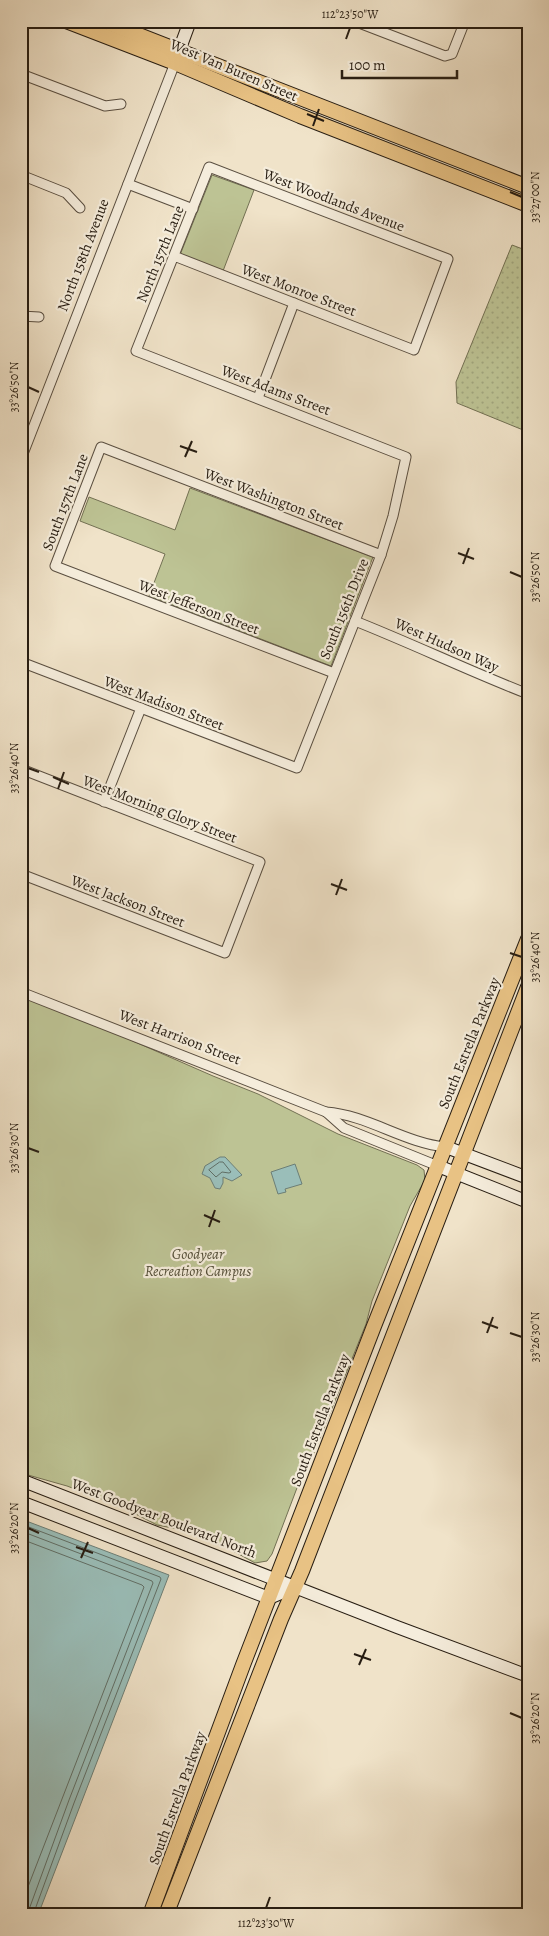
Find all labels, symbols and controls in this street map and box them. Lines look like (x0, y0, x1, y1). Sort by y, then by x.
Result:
text: 112°23'50"W (322, 6, 379, 22)
street label: West Van Buren Street (166, 34, 301, 106)
scale bar (342, 48, 456, 80)
text: 100 m (349, 55, 386, 75)
street label: West Woodlands Avenue (259, 163, 408, 236)
text: 33°27'00"N (527, 171, 543, 223)
street label: North 158th Avenue (52, 196, 114, 314)
street label: North 157th Lane (131, 202, 189, 305)
street label: West Monroe Street (238, 259, 359, 321)
street label: West Adams Street (218, 360, 334, 420)
text: 33°26'50"N (6, 361, 22, 412)
street label: South 157th Lane (37, 450, 93, 553)
street label: West Washington Street (200, 463, 347, 535)
text: 33°26'50"N (527, 551, 543, 602)
street label: South 156th Drive (315, 555, 373, 662)
street label: West Jefferson Street (135, 574, 262, 639)
street label: West Hudson Way (391, 613, 502, 677)
street label: West Madison Street (100, 671, 227, 735)
text: 33°26'40"N (6, 742, 22, 794)
street label: West Morning Glory Street (79, 770, 240, 848)
street label: West Jackson Street (67, 870, 188, 932)
text: 33°26'40"N (527, 931, 543, 983)
street label: South Estrella Parkway (433, 974, 505, 1112)
street label: West Harrison Street (115, 1004, 244, 1069)
text: 33°26'30"N (6, 1122, 22, 1173)
park label: Goodyear Recreation Campus (145, 1244, 251, 1281)
text: 33°26'30"N (527, 1311, 543, 1362)
street label: South Estrella Parkway (285, 1351, 355, 1489)
street label: West Goodyear Boulevard North (68, 1473, 259, 1563)
text: 33°26'20"N (6, 1502, 22, 1554)
text: 33°26'20"N (527, 1692, 543, 1744)
street label: South Estrella Parkway (144, 1728, 211, 1867)
text: 112°23'30"W (238, 1915, 295, 1931)

